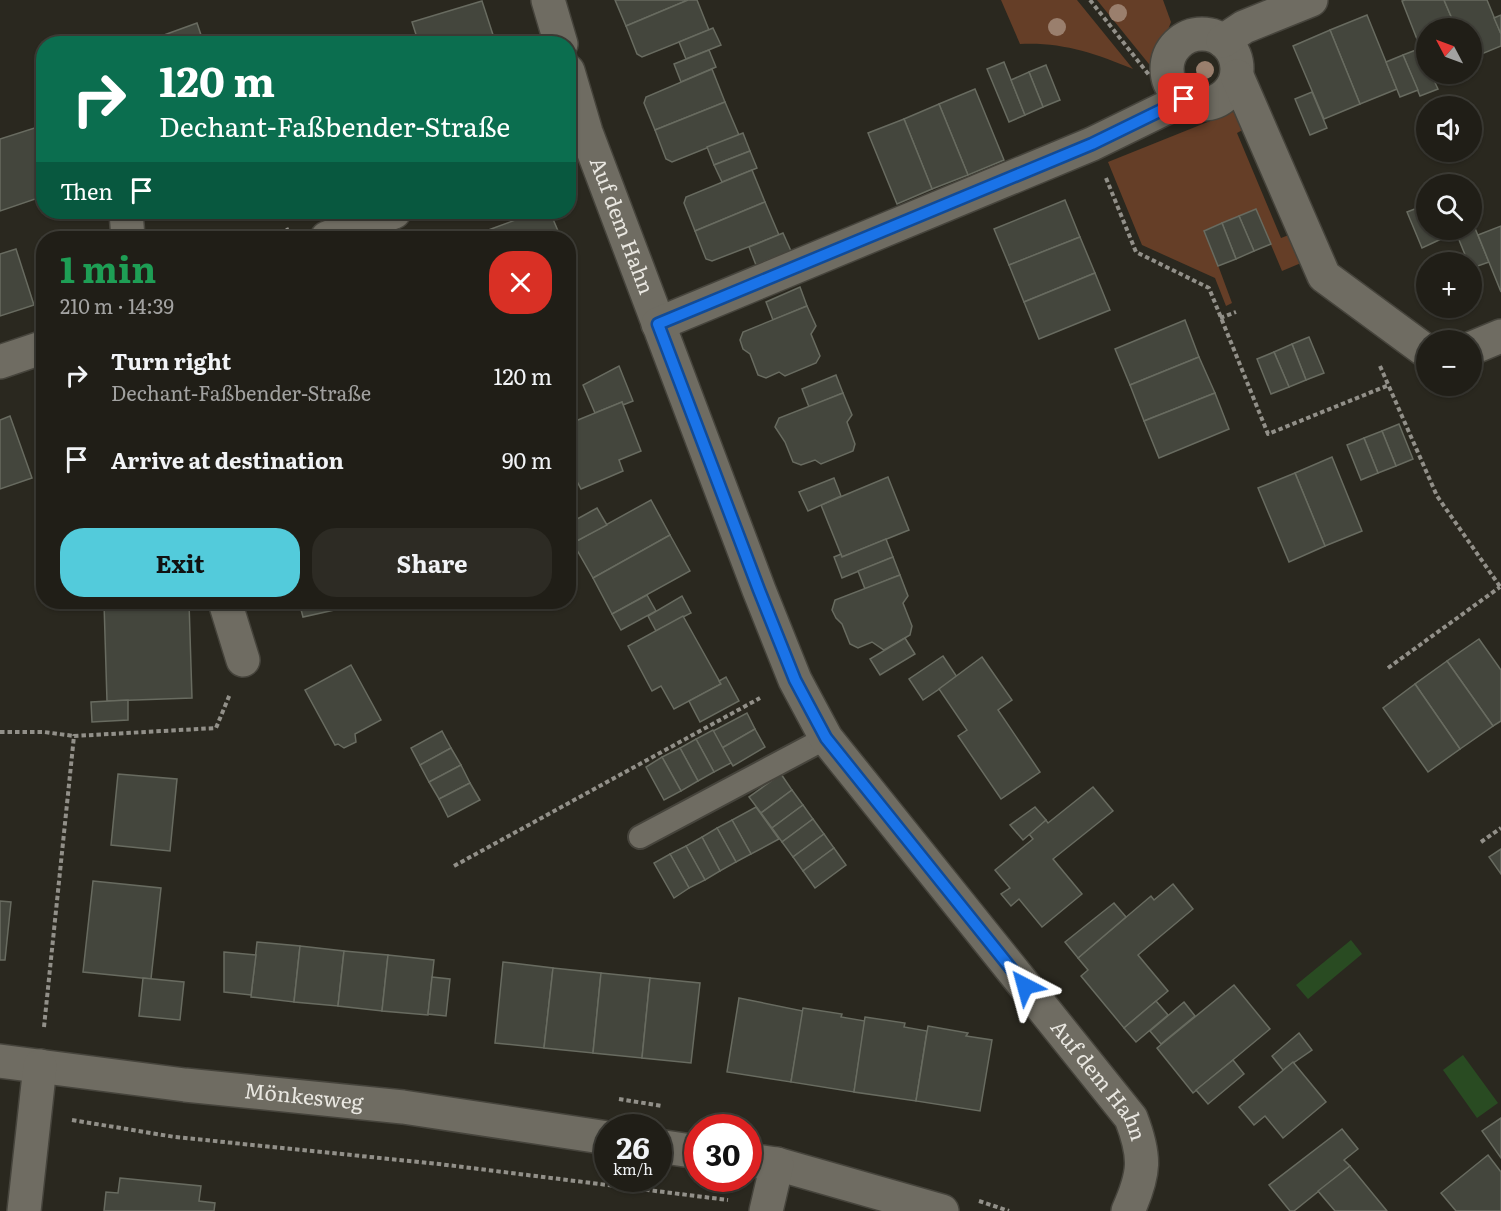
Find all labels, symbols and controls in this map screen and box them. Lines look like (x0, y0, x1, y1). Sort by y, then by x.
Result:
north arrow (1416, 18, 1482, 84)
map controls (1416, 18, 1482, 396)
text: 120 m (159, 48, 275, 110)
icon: right (60, 60, 138, 138)
pin (1158, 73, 1209, 124)
icon: arrive (1167, 82, 1200, 115)
button: sound (1416, 96, 1482, 162)
text: Dechant-Faßbender-Straße (159, 105, 510, 145)
street label: Auf dem Hahn (584, 152, 664, 298)
text: Then (60, 174, 113, 207)
icon: arrive (125, 174, 158, 207)
button: search (1416, 174, 1482, 240)
text: 1 min (60, 241, 156, 294)
button: close (489, 251, 552, 314)
button: + (1416, 252, 1482, 318)
text: 210 m · 14:39 (60, 290, 174, 320)
button: − (1416, 330, 1482, 396)
text: Turn right (111, 344, 231, 377)
icon: right (60, 359, 93, 392)
text: 120 m (493, 359, 552, 392)
text: Dechant-Faßbender-Straße (111, 377, 371, 407)
icon: arrive (60, 443, 93, 476)
text: Arrive at destination (111, 443, 344, 476)
text: 90 m (502, 443, 552, 476)
button: Exit (60, 528, 300, 597)
button: Share (312, 528, 552, 597)
position arrow (993, 954, 1057, 1018)
street label: Auf dem Hahn (1045, 1012, 1156, 1144)
street label: Mönkesweg (243, 1073, 365, 1116)
speed limit sign: 30 (684, 1114, 762, 1192)
text: 26 (616, 1124, 650, 1168)
text: km/h (613, 1157, 653, 1180)

